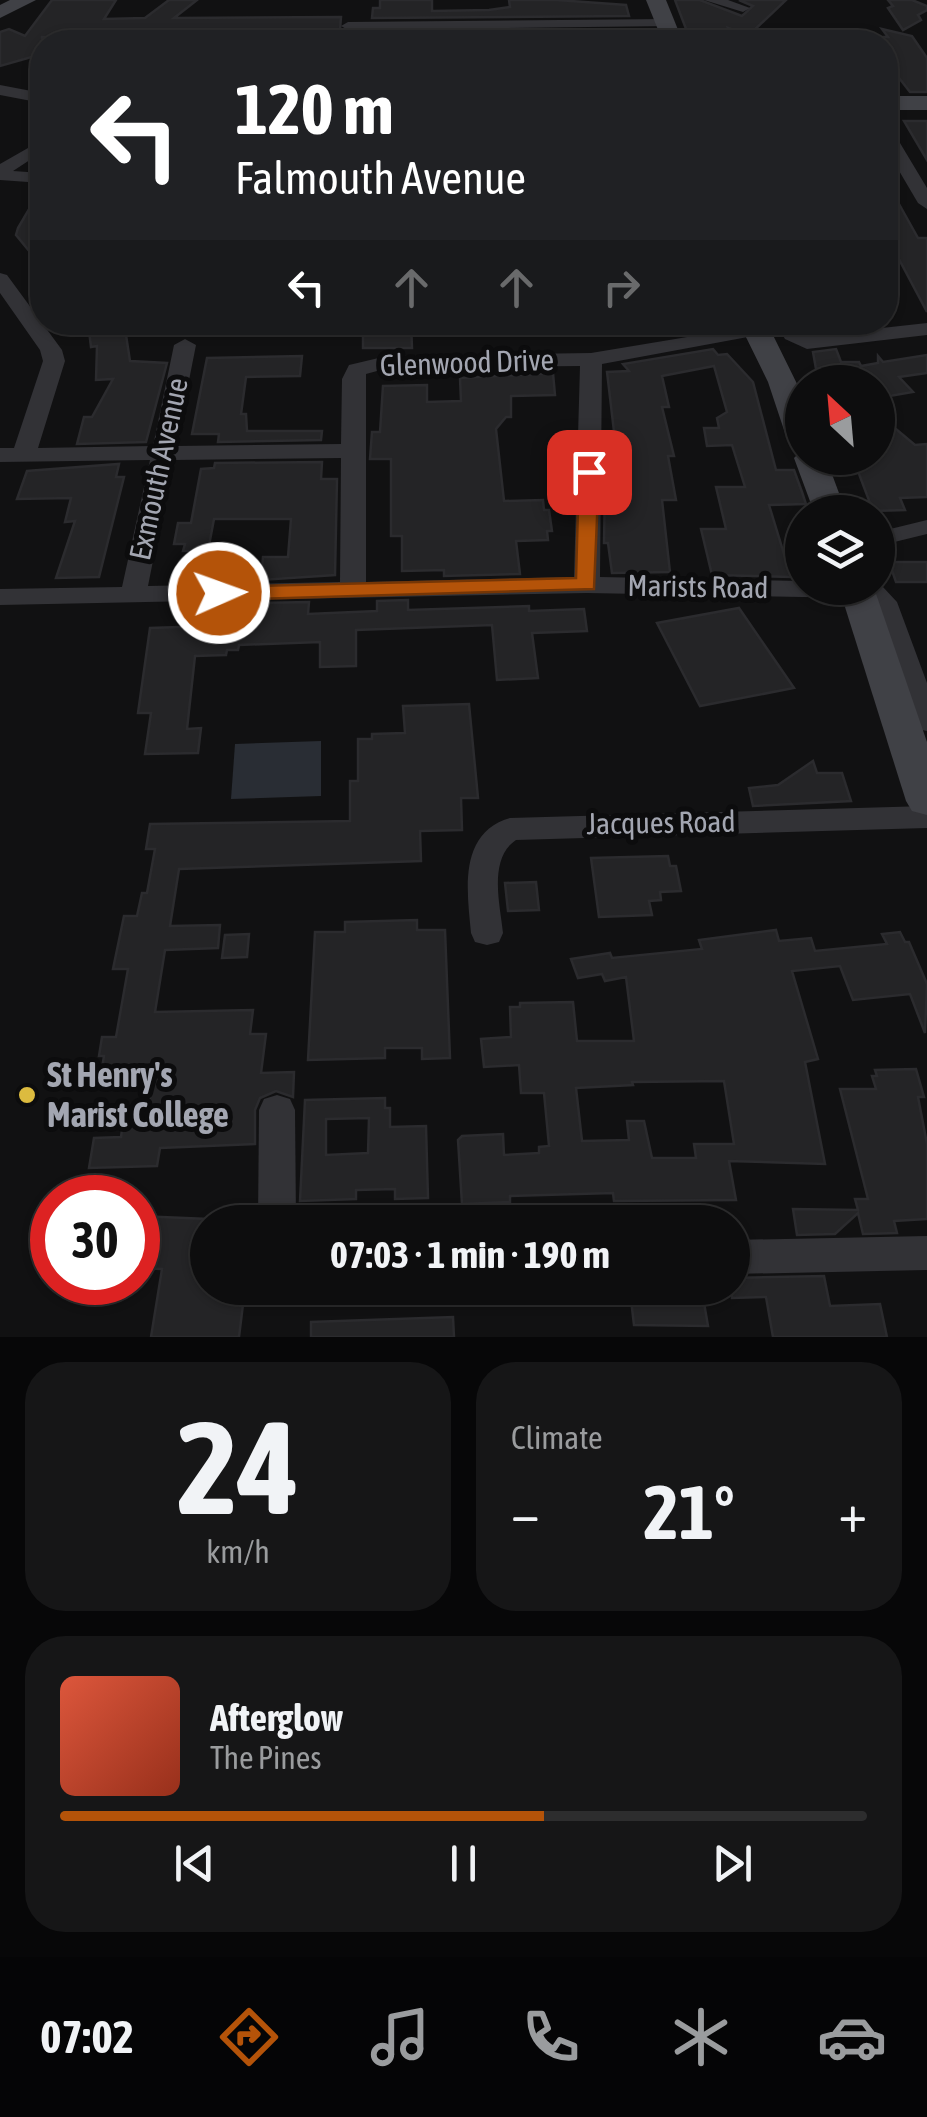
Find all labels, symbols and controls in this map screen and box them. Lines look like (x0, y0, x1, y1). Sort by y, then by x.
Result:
text: 120 m (235, 69, 394, 149)
icon: left (70, 70, 200, 200)
text: Falmouth Avenue (235, 152, 526, 204)
icon: left (279, 260, 334, 315)
icon: ahead (384, 260, 439, 315)
icon: ahead (489, 260, 544, 315)
icon: right (594, 260, 649, 315)
street label: Glenwood Drive (379, 342, 555, 382)
north arrow (785, 365, 895, 475)
map controls (785, 365, 895, 605)
street label: Exmouth Avenue (122, 375, 194, 563)
pin (547, 430, 632, 515)
icon: arrive (562, 445, 617, 500)
button: layers (785, 495, 895, 605)
position arrow (167, 541, 271, 645)
street label: Marists Road (627, 568, 769, 604)
street label: Jacques Road (586, 804, 736, 840)
place label: St Henry's Marist College (47, 1054, 229, 1134)
marker: St Henry's Marist College (16, 1084, 38, 1106)
speed limit sign: 30 (30, 1175, 160, 1305)
text: 07:03 · 1 min · 190 m (330, 1233, 610, 1276)
text: 24 (177, 1393, 299, 1542)
text: Climate (511, 1419, 603, 1456)
text: 21° (643, 1469, 735, 1555)
text: − (511, 1481, 540, 1544)
text: + (838, 1481, 867, 1544)
text: km/h (206, 1533, 270, 1570)
text: Afterglow (210, 1696, 343, 1739)
text: The Pines (210, 1739, 322, 1776)
icon: previous (167, 1836, 222, 1891)
icon: pause (436, 1836, 491, 1891)
icon: next (705, 1836, 760, 1891)
icon: directions (214, 2002, 284, 2072)
icon: music (365, 2002, 435, 2072)
icon: phone (516, 2002, 586, 2072)
icon: climate (666, 2002, 736, 2072)
icon: car (817, 2002, 887, 2072)
text: 07:02 (40, 2011, 134, 2063)

